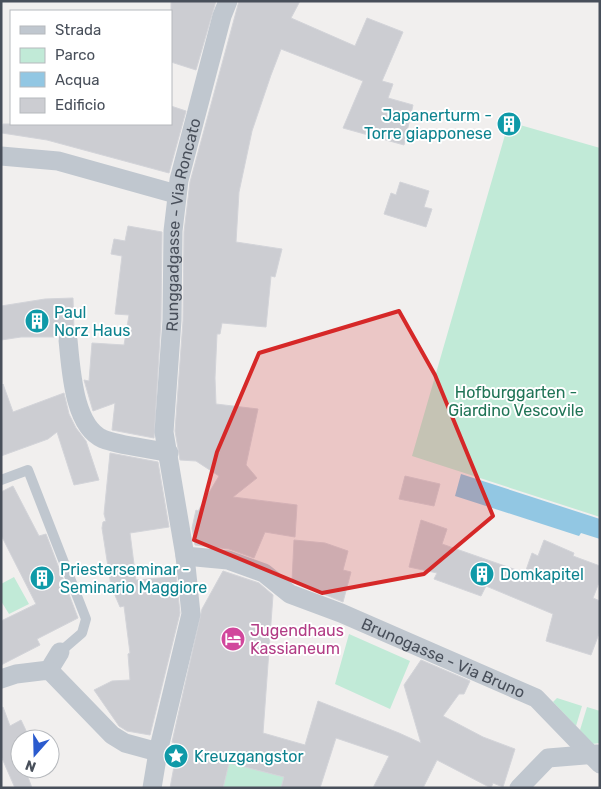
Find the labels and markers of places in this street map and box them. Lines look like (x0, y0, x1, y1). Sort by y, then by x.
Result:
place label: Japanerturm - Torre giapponese (364, 106, 492, 143)
building icon: Japanerturm - Torre giapponese (496, 111, 522, 137)
place label: Paul Norz Haus (54, 303, 131, 340)
building icon: Paul Norz Haus (24, 308, 50, 334)
place label: Priesterseminar - Seminario Maggiore (60, 560, 207, 597)
building icon: Domkapitel (469, 561, 495, 587)
building icon: Priesterseminar - Seminario Maggiore (29, 565, 55, 591)
place label: Domkapitel (500, 565, 584, 584)
place label: Jugendhaus Kassianeum (250, 621, 344, 658)
hotel icon: Jugendhaus Kassianeum (220, 626, 246, 652)
place icon: Kreuzgangstor (163, 743, 189, 769)
place label: Kreuzgangstor (194, 747, 303, 766)

